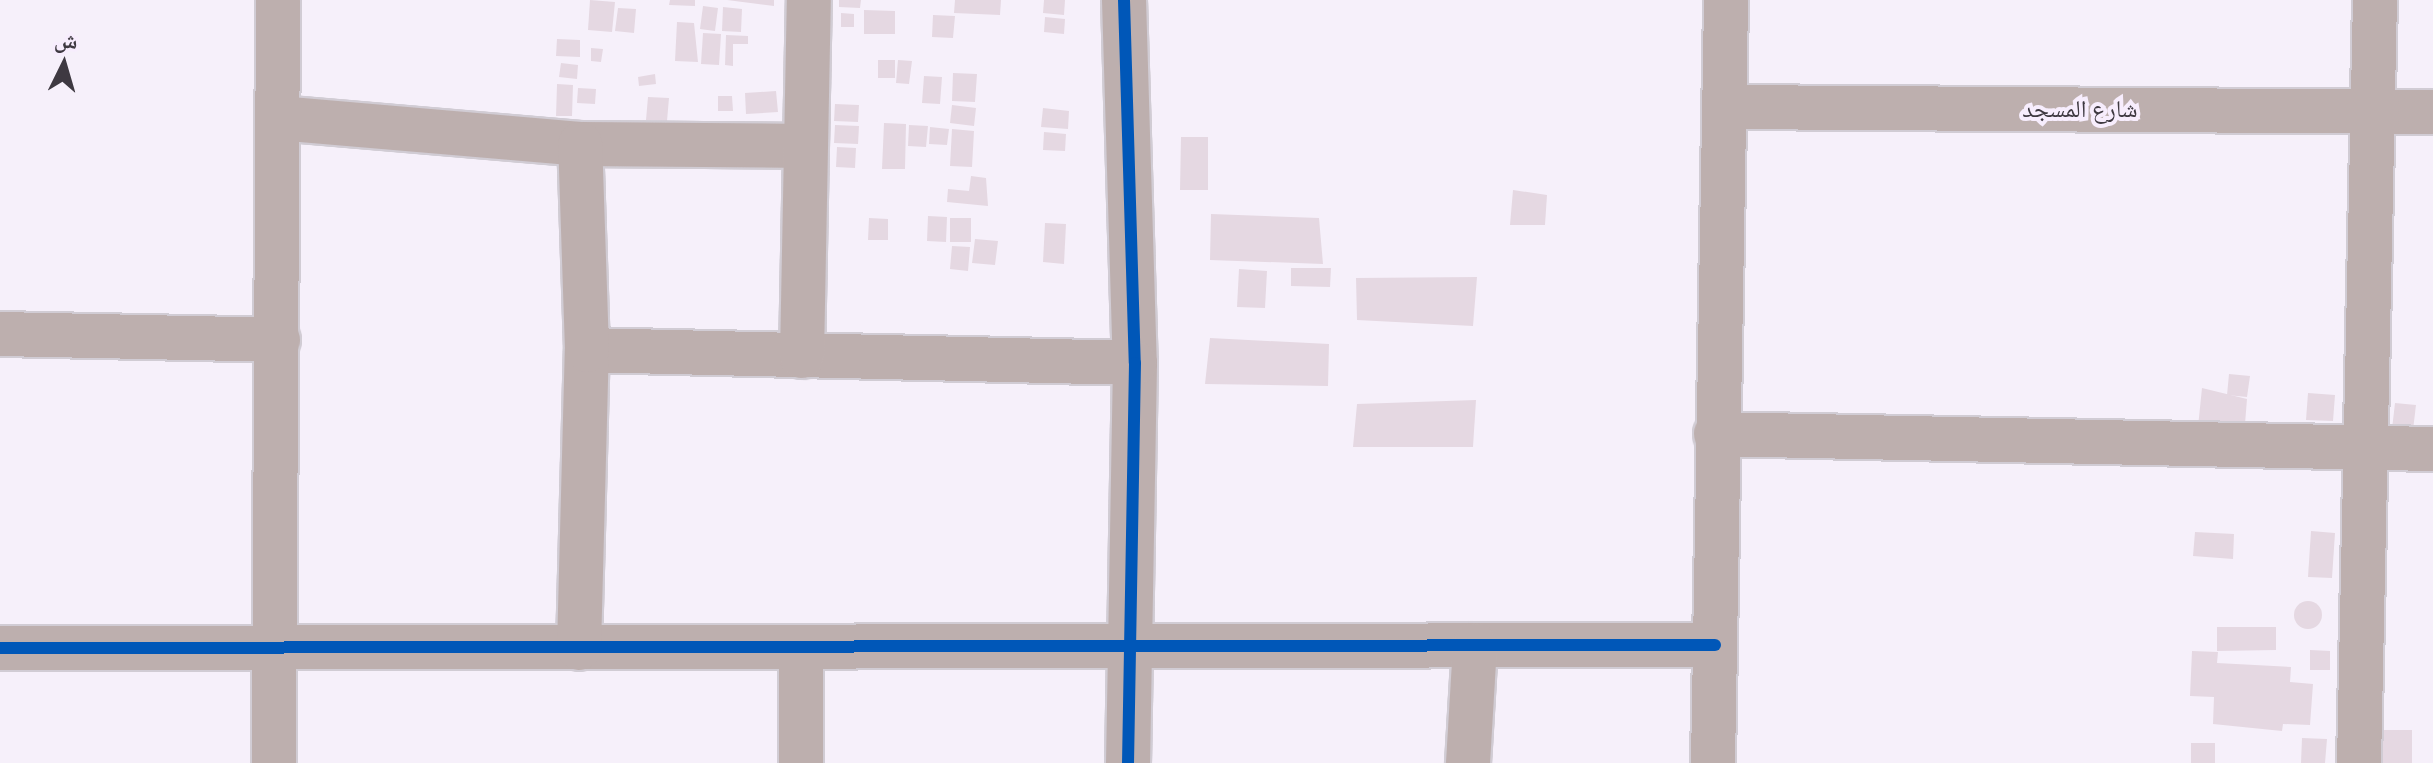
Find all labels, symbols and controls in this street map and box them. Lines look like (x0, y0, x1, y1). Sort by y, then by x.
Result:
north arrow (24, 24, 104, 104)
text: ش (53, 24, 79, 55)
street label: شارع المسجد (2022, 95, 2138, 123)

